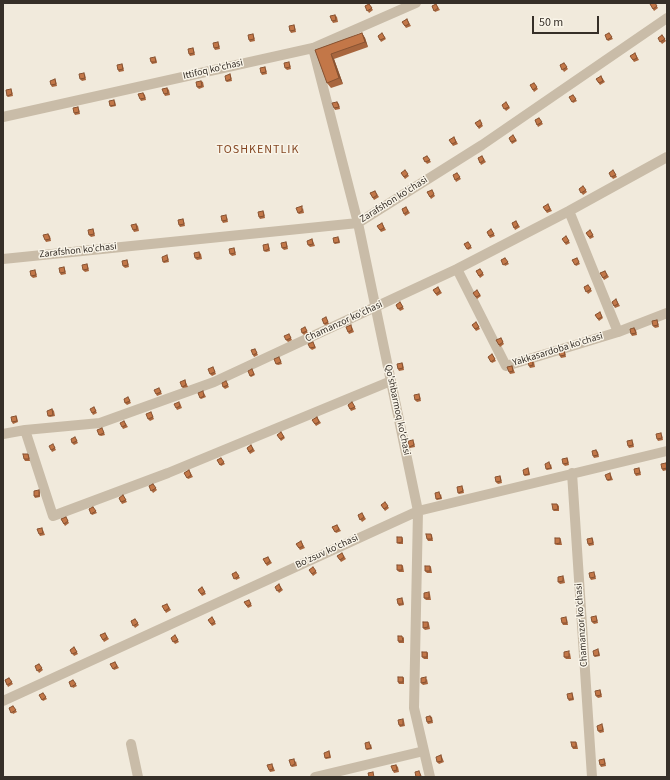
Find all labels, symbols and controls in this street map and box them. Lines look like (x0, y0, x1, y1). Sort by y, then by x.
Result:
scale bar (534, 8, 601, 34)
text: 50 m (539, 14, 563, 31)
street label: Ittifoq ko'chasi (182, 57, 244, 83)
district label: TOSHKENTLIK (217, 143, 299, 157)
street label: Zarafshon ko'chasi (358, 174, 430, 226)
street label: Zarafshon ko'chasi (39, 241, 117, 261)
street label: Chamanzor ko'chasi (303, 299, 385, 345)
street label: Yakkasardoba ko'chasi (511, 331, 605, 369)
street label: Qo'shbarmoq ko'chasi (382, 363, 412, 457)
street label: Bo'zsuv ko'chasi (294, 532, 360, 572)
street label: Chamanzor ko'chasi (573, 583, 591, 667)

